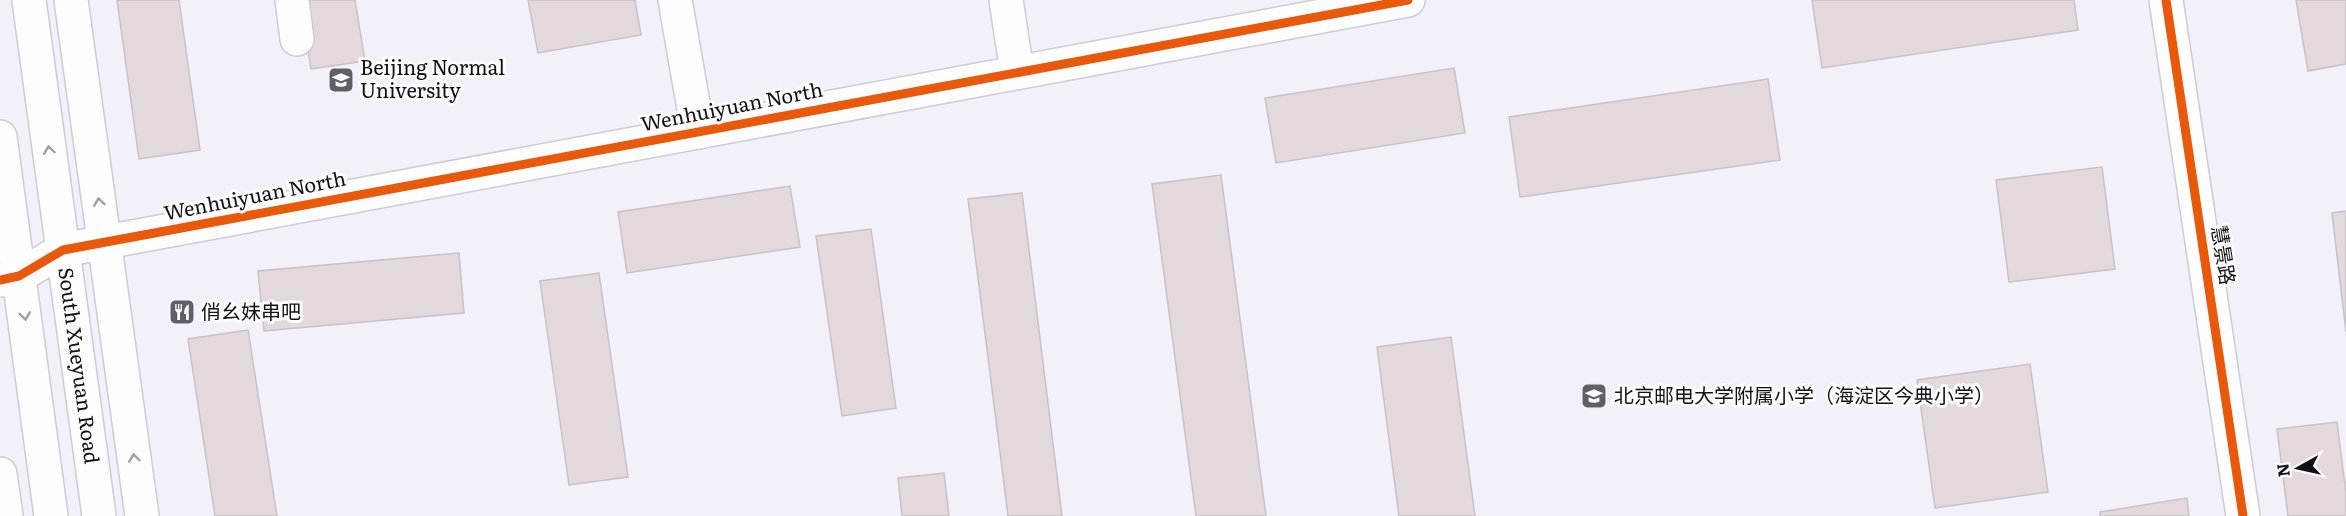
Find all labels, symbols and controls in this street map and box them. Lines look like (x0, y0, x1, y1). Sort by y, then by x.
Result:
place label: Beijing Normal University (360, 51, 505, 104)
school or university icon: Beijing Normal University (326, 65, 356, 95)
street label: Wenhuiyuan North (638, 73, 825, 137)
one-way arrow (44, 146, 56, 155)
street label: Wenhuiyuan North (161, 162, 348, 226)
one-way arrow (94, 198, 106, 207)
street label: 慧景路 (2205, 223, 2244, 287)
street label: South Xueyuan Road (52, 265, 109, 465)
place label: 俏幺妹串吧 (201, 295, 301, 325)
restaurant icon: 俏幺妹串吧 (167, 297, 197, 327)
one-way arrow (18, 312, 30, 321)
place label: 北京邮电大学附属小学（海淀区今典小学） (1614, 379, 1994, 409)
school or university icon: 北京邮电大学附属小学（海淀区今典小学） (1579, 381, 1609, 411)
north arrow (2268, 438, 2328, 498)
one-way arrow (128, 453, 140, 463)
text: N (2269, 462, 2295, 479)

